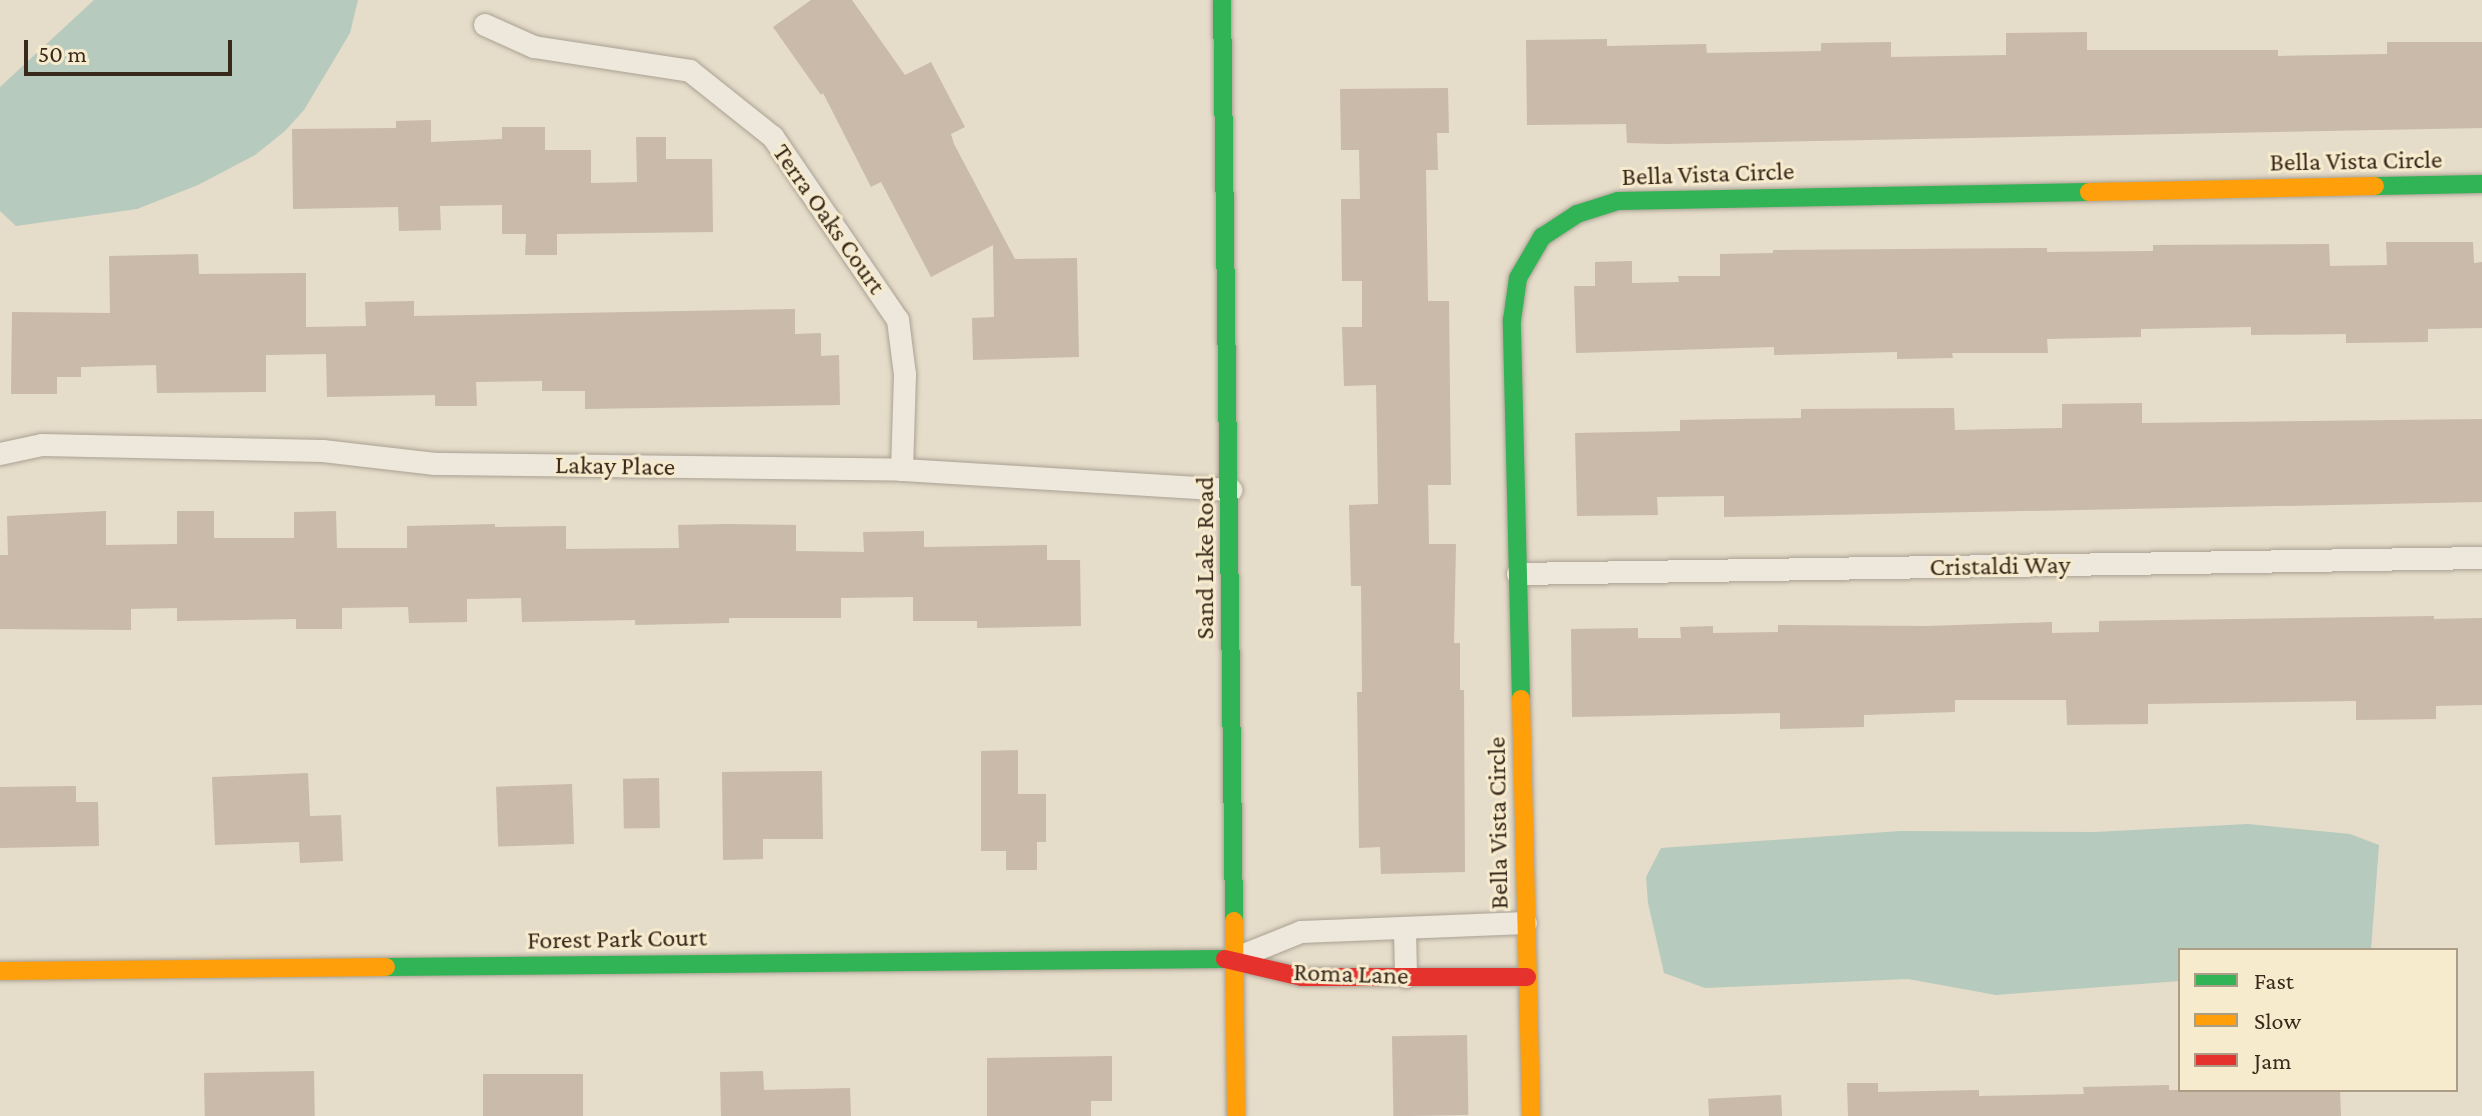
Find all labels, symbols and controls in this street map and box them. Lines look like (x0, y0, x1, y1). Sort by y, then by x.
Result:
scale bar (28, 24, 236, 74)
text: 50 m (38, 40, 87, 67)
street label: Terra Oaks Court (766, 138, 892, 300)
street label: Bella Vista Circle (2269, 144, 2443, 178)
street label: Bella Vista Circle (1621, 155, 1795, 193)
street label: Lakay Place (555, 449, 675, 483)
street label: Sand Lake Road (1189, 477, 1221, 639)
street label: Cristaldi Way (1929, 549, 2071, 583)
street label: Bella Vista Circle (1481, 736, 1515, 910)
street label: Forest Park Court (527, 922, 707, 956)
legend (2178, 948, 2458, 1092)
street label: Roma Lane (1293, 956, 1409, 992)
text: Fast (2254, 967, 2294, 994)
text: Slow (2254, 1007, 2301, 1034)
text: Jam (2254, 1047, 2292, 1074)

